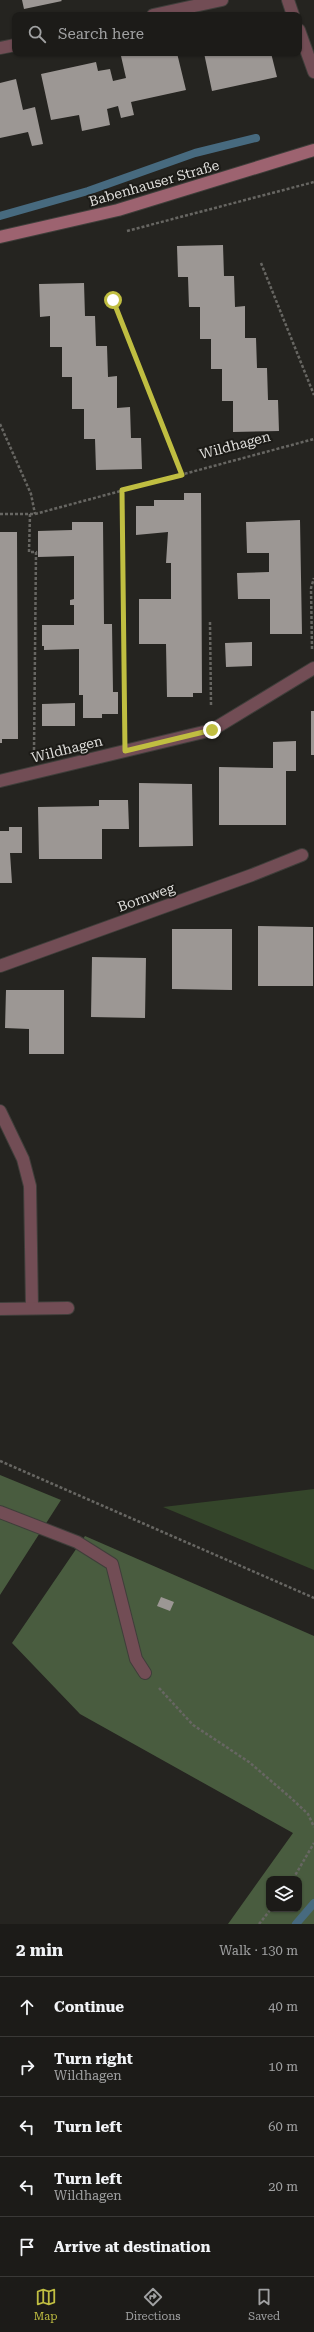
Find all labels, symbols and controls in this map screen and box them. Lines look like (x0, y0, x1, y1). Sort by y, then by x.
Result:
search box (12, 12, 302, 56)
icon: search (26, 23, 48, 45)
text: Search here (58, 25, 144, 43)
street label: Babenhauser Straße (87, 157, 221, 209)
route start (104, 291, 122, 309)
street label: Wildhagen (198, 428, 272, 462)
route end (203, 721, 221, 739)
street label: Wildhagen (30, 732, 104, 766)
street label: Bornweg (115, 879, 177, 915)
map controls (266, 1876, 302, 1912)
button: layers (266, 1876, 302, 1912)
text: 2 min (16, 1940, 63, 1960)
text: Walk · 130 m (219, 1943, 298, 1958)
icon: ahead (16, 1996, 38, 2018)
text: Continue (54, 1998, 124, 2016)
text: 40 m (268, 1999, 298, 2014)
text: Turn right (54, 2050, 133, 2068)
icon: right (16, 2056, 38, 2078)
text: 10 m (268, 2059, 298, 2074)
text: Wildhagen (54, 2068, 122, 2083)
icon: left (16, 2116, 38, 2138)
text: Turn left (54, 2118, 122, 2136)
text: 60 m (268, 2119, 298, 2134)
text: Turn left (54, 2170, 122, 2188)
icon: left (16, 2176, 38, 2198)
text: 20 m (268, 2179, 298, 2194)
text: Wildhagen (54, 2188, 122, 2203)
icon: arrive (16, 2236, 38, 2258)
text: Arrive at destination (54, 2238, 210, 2256)
tab: Map (34, 2286, 57, 2323)
tab: Directions (125, 2286, 180, 2323)
tab: Saved (248, 2286, 280, 2323)

